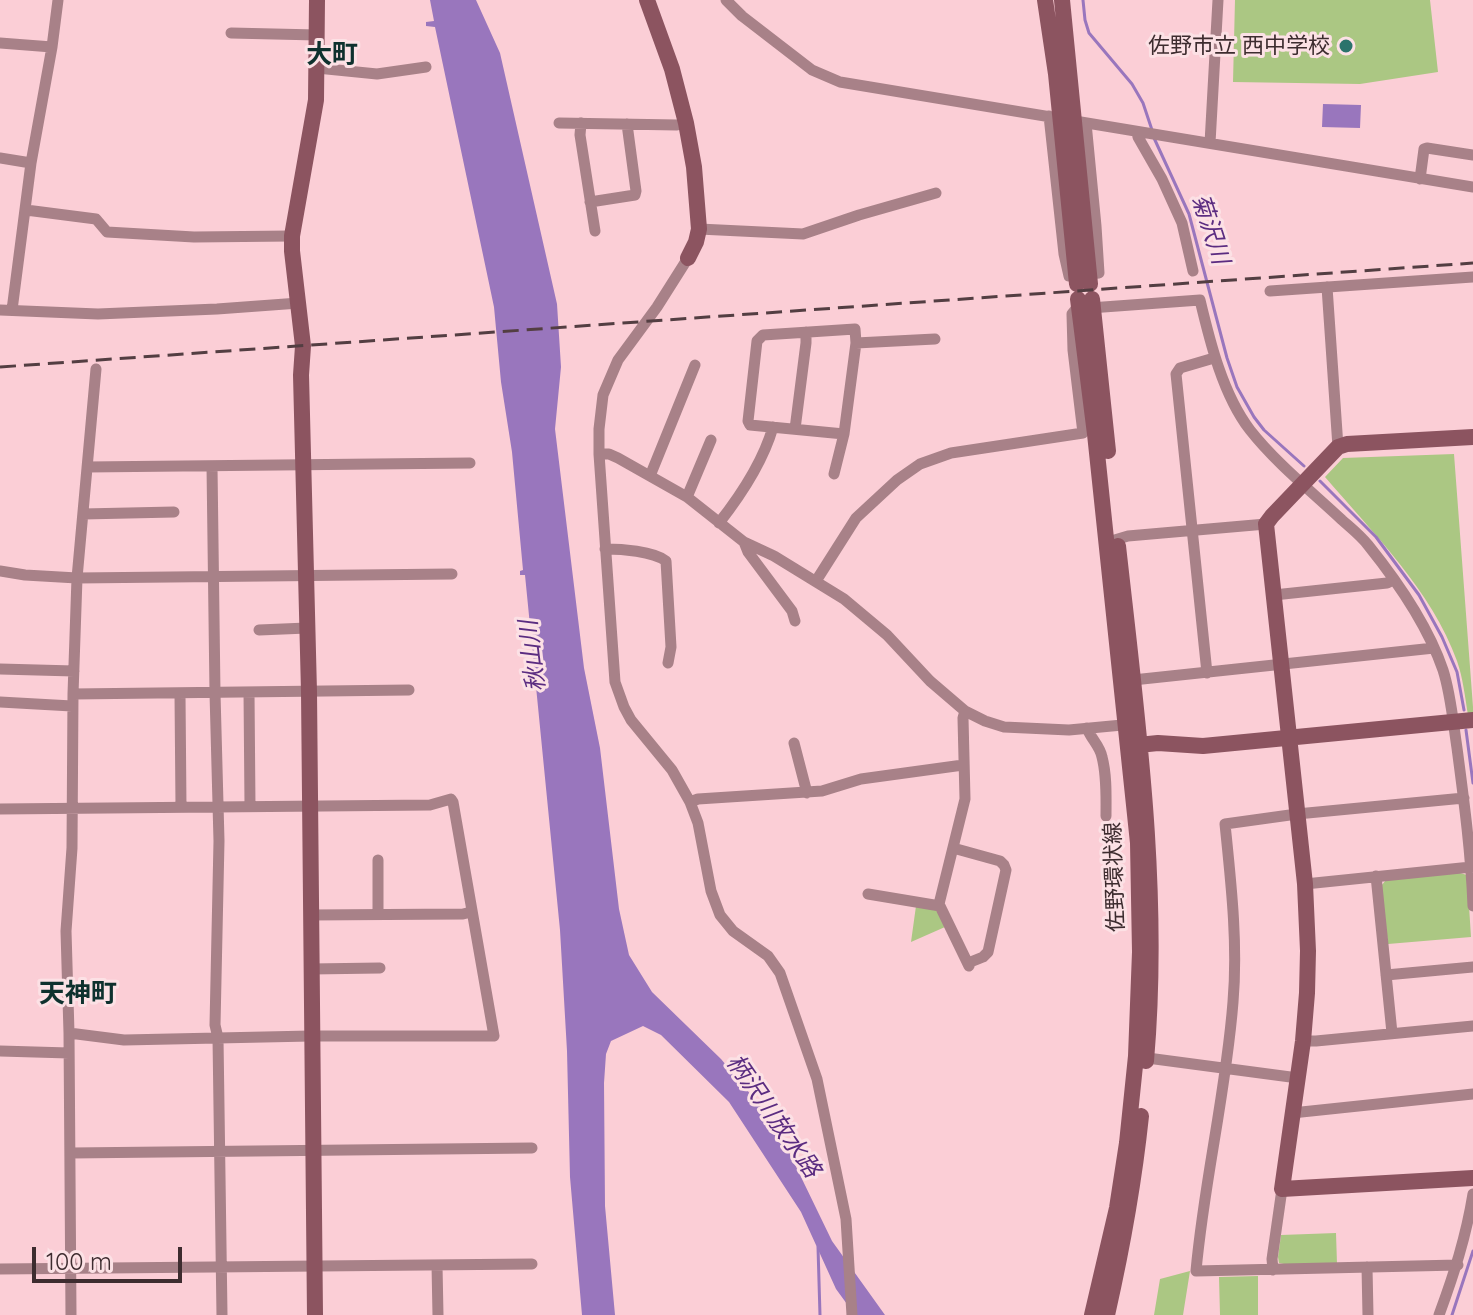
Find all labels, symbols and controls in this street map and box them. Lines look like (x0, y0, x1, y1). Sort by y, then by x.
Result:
place label: 佐野市立 西中学校 (1148, 33, 1330, 59)
marker: 佐野市立 西中学校 (1337, 37, 1355, 55)
district label: 大町 (306, 39, 358, 71)
water label: 菊沢川 (1185, 190, 1235, 268)
water label: 秋山川 (514, 619, 552, 693)
street label: 佐野環状線 (1100, 822, 1130, 932)
district label: 天神町 (39, 978, 117, 1010)
water label: 柄沢川放水路 (720, 1049, 826, 1183)
scale bar (36, 1231, 186, 1281)
text: 100 m (46, 1246, 112, 1276)

